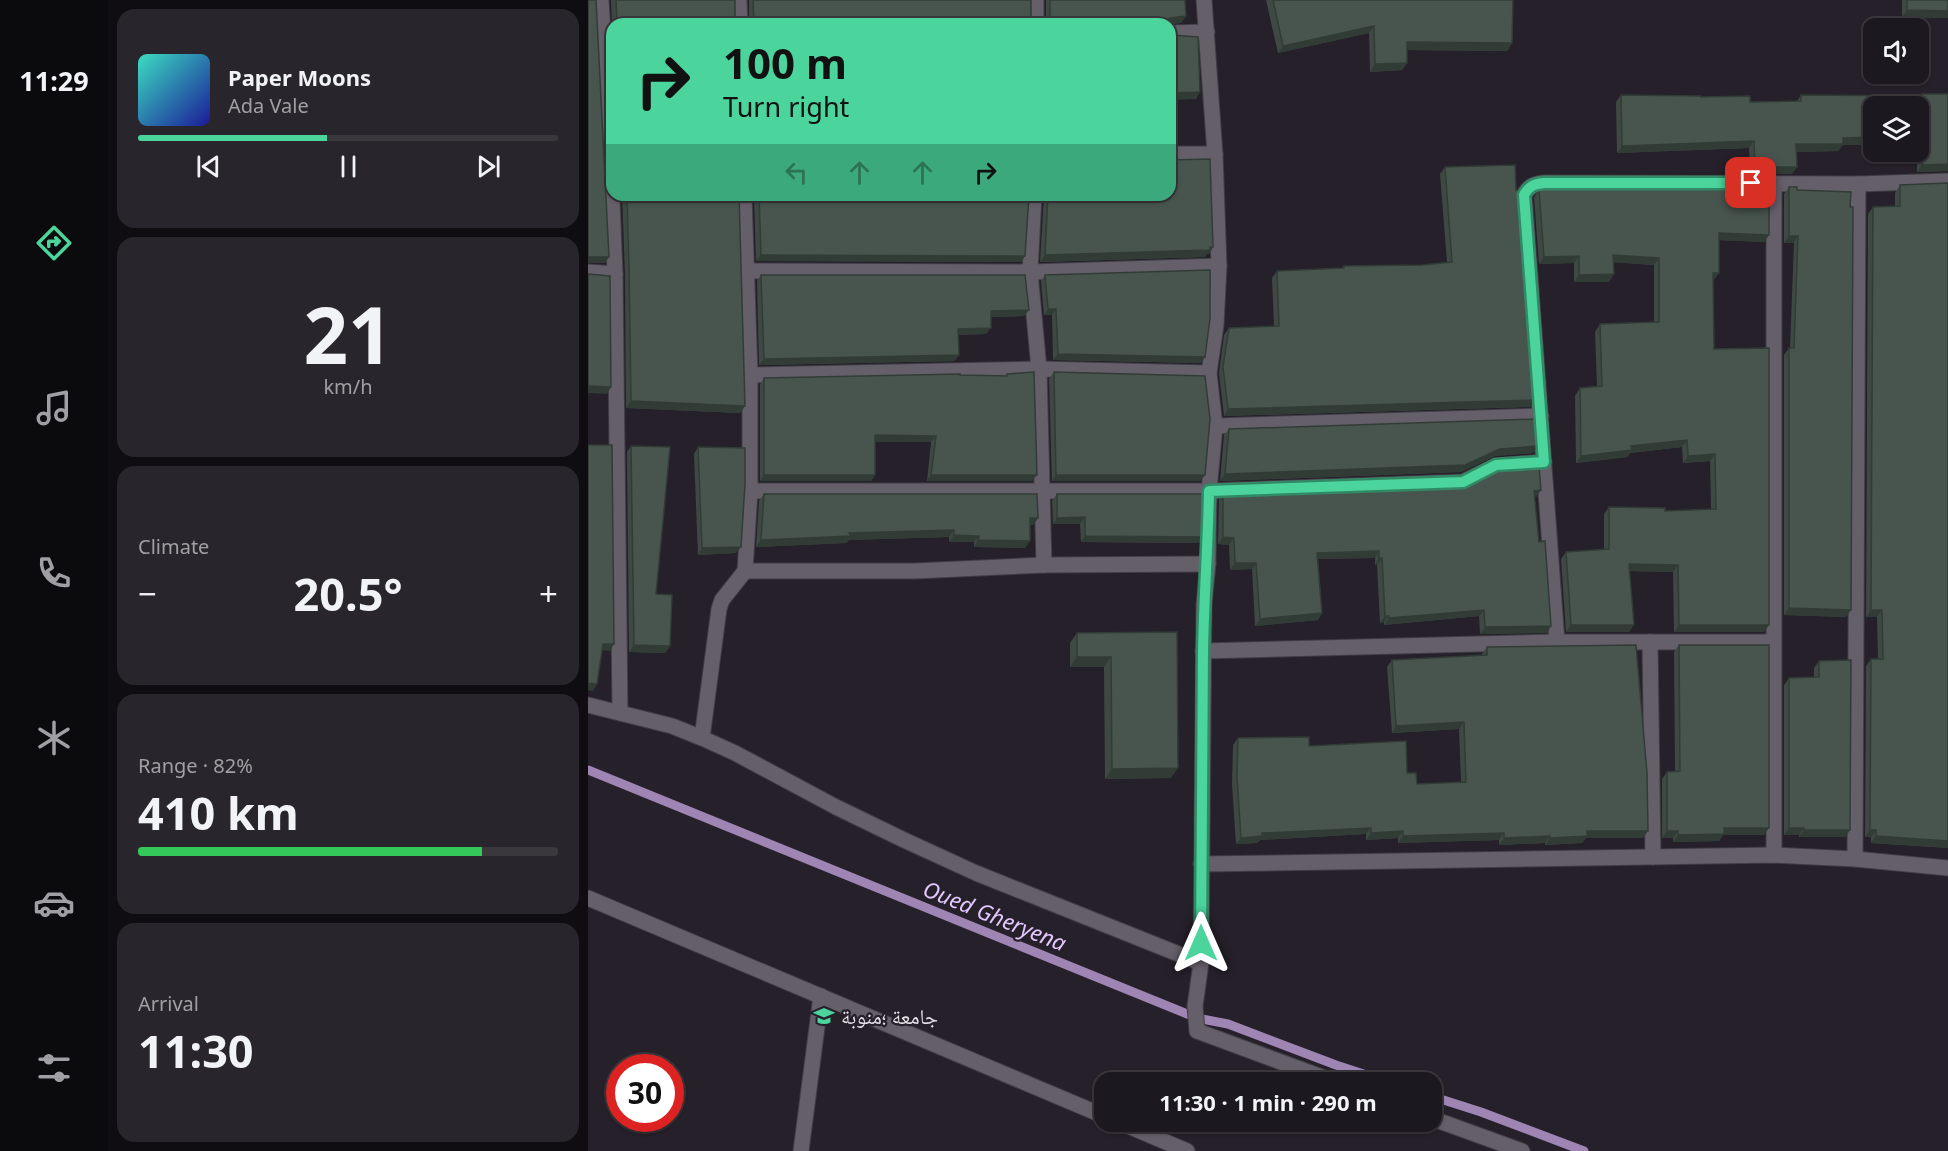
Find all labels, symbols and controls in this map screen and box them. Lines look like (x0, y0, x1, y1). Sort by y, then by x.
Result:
map controls (1863, 18, 1929, 162)
button: sound (1863, 18, 1929, 84)
text: 100 m (723, 34, 847, 91)
icon: right (624, 42, 702, 120)
text: 11:29 (19, 62, 89, 99)
text: Paper Moons (228, 62, 371, 92)
text: Turn right (723, 88, 849, 125)
text: Ada Vale (228, 92, 309, 119)
button: layers (1863, 96, 1929, 162)
icon: previous (192, 150, 225, 183)
icon: pause (332, 150, 365, 183)
icon: next (472, 150, 505, 183)
icon: left (780, 156, 813, 189)
icon: ahead (843, 156, 876, 189)
icon: ahead (906, 156, 939, 189)
icon: right (969, 156, 1002, 189)
pin (1725, 157, 1776, 208)
icon: arrive (1734, 166, 1767, 199)
icon: directions (33, 222, 75, 264)
text: 21 (303, 281, 393, 387)
text: km/h (323, 373, 373, 400)
icon: music (33, 387, 75, 429)
text: Climate (138, 533, 209, 560)
icon: phone (33, 552, 75, 594)
text: 20.5° (294, 563, 402, 624)
text: − (138, 571, 157, 616)
text: + (539, 571, 558, 616)
icon: climate (33, 717, 75, 759)
text: Range · 82% (138, 752, 253, 779)
text: 410 km (138, 782, 299, 843)
water label: Oued Gheryena (919, 873, 1072, 958)
icon: car (33, 882, 75, 924)
position arrow (1169, 911, 1233, 975)
text: Arrival (138, 990, 199, 1017)
place label: جامعة ؛منوبة (841, 1002, 938, 1030)
school or university icon: جامعة ؛منوبة (812, 1004, 836, 1028)
text: 11:30 (138, 1020, 254, 1081)
icon: filters (33, 1047, 75, 1089)
speed limit sign: 30 (606, 1054, 684, 1132)
text: 11:30 · 1 min · 290 m (1159, 1087, 1377, 1117)

